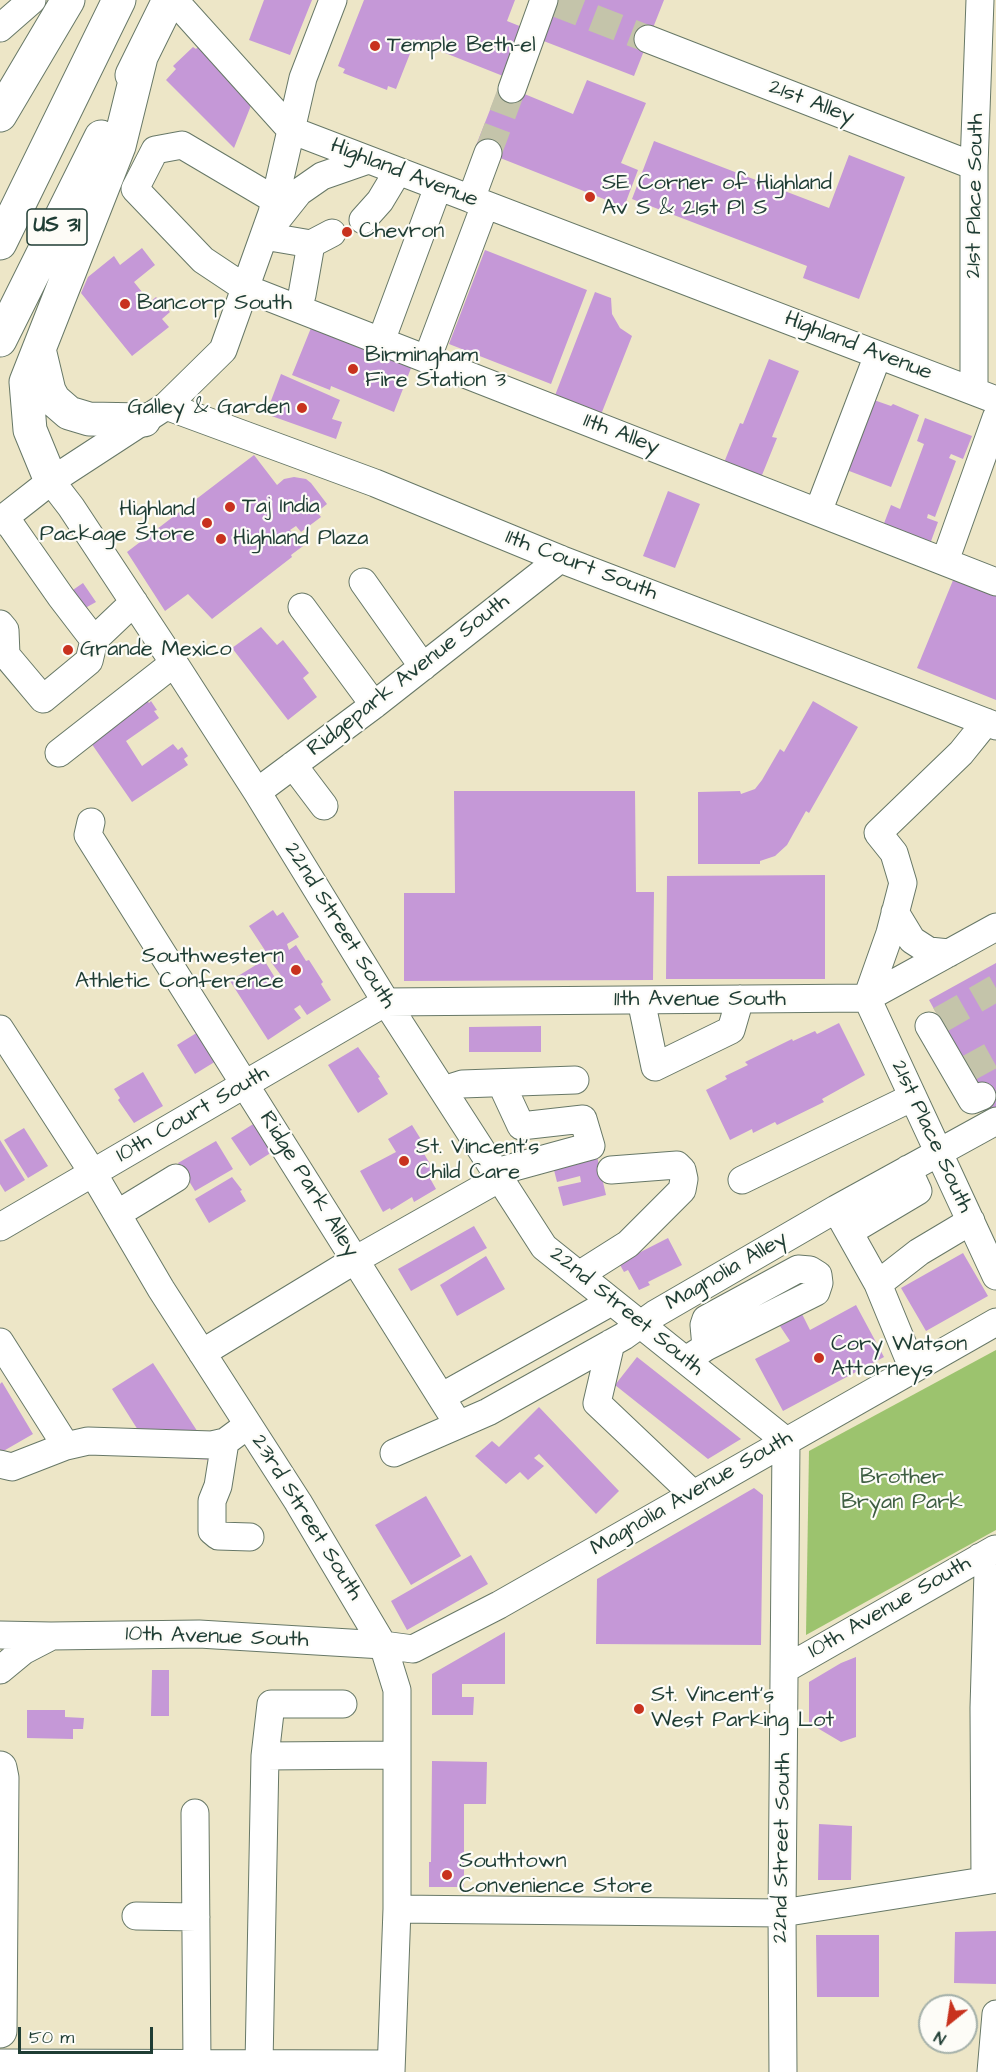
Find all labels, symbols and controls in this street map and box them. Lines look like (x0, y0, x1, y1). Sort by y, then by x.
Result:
place label: Temple Beth-el (387, 33, 536, 59)
marker: Temple Beth-el (368, 39, 382, 53)
street label: 21st Alley (765, 75, 857, 131)
street label: 21st Place South (961, 113, 991, 279)
street label: Highland Avenue (326, 134, 482, 214)
place label: SE Corner of Highland Av S & 21st Pl S (602, 171, 832, 222)
marker: SE Corner of Highland Av S & 21st Pl S (583, 190, 597, 204)
road number: US 31 (27, 209, 87, 245)
place label: Chevron (359, 219, 444, 245)
marker: Chevron (340, 225, 354, 239)
place label: Bancorp South (137, 291, 292, 317)
marker: Bancorp South (118, 297, 132, 311)
street label: Highland Avenue (780, 307, 936, 387)
place label: Birmingham Fire Station 3 (365, 343, 506, 394)
marker: Birmingham Fire Station 3 (346, 362, 360, 376)
place label: Galley & Garden (128, 395, 290, 421)
marker: Galley & Garden (295, 401, 309, 415)
street label: 11th Alley (579, 408, 663, 462)
place label: Taj India (242, 494, 320, 520)
place label: Highland Package Store (40, 497, 195, 548)
marker: Taj India (223, 500, 237, 514)
marker: Highland Package Store (200, 516, 214, 530)
street label: 11th Court South (501, 525, 661, 607)
place label: Highland Plaza (233, 526, 368, 552)
marker: Highland Plaza (214, 532, 228, 546)
street label: Ridgepark Avenue South (303, 589, 515, 763)
place label: Grande Mexico (80, 637, 232, 663)
marker: Grande Mexico (61, 643, 75, 657)
street label: 22nd Street South (277, 838, 401, 1014)
place label: Southwestern Athletic Conference (75, 944, 284, 996)
marker: Southwestern Athletic Conference (289, 963, 303, 977)
street label: 11th Avenue South (614, 987, 786, 1013)
street label: 21st Place South (884, 1057, 978, 1217)
street label: 10th Court South (112, 1061, 274, 1169)
street label: Ridge Park Alley (253, 1107, 363, 1263)
place label: St. Vincent's Child Care (416, 1135, 539, 1186)
marker: St. Vincent's Child Care (397, 1154, 411, 1168)
street label: Magnolia Alley (662, 1227, 792, 1317)
street label: 22nd Street South (544, 1242, 708, 1382)
place label: Cory Watson Attorneys (831, 1332, 967, 1384)
marker: Cory Watson Attorneys (812, 1351, 826, 1365)
street label: Magnolia Avenue South (586, 1425, 798, 1563)
street label: 23rd Street South (244, 1430, 368, 1606)
park label: Brother Bryan Park (841, 1465, 963, 1516)
street label: 10th Avenue South (804, 1551, 976, 1665)
street label: 10th Avenue South (125, 1622, 309, 1654)
place label: St. Vincent's West Parking Lot (651, 1683, 834, 1735)
marker: St. Vincent's West Parking Lot (632, 1702, 646, 1716)
street label: 22nd Street South (768, 1753, 798, 1943)
place label: Southtown Convenience Store (459, 1849, 653, 1900)
marker: Southtown Convenience Store (440, 1868, 454, 1882)
north arrow (918, 1994, 978, 2054)
scale bar (21, 2015, 156, 2053)
text: 50 m (29, 2025, 74, 2050)
text: N (930, 2026, 950, 2050)

